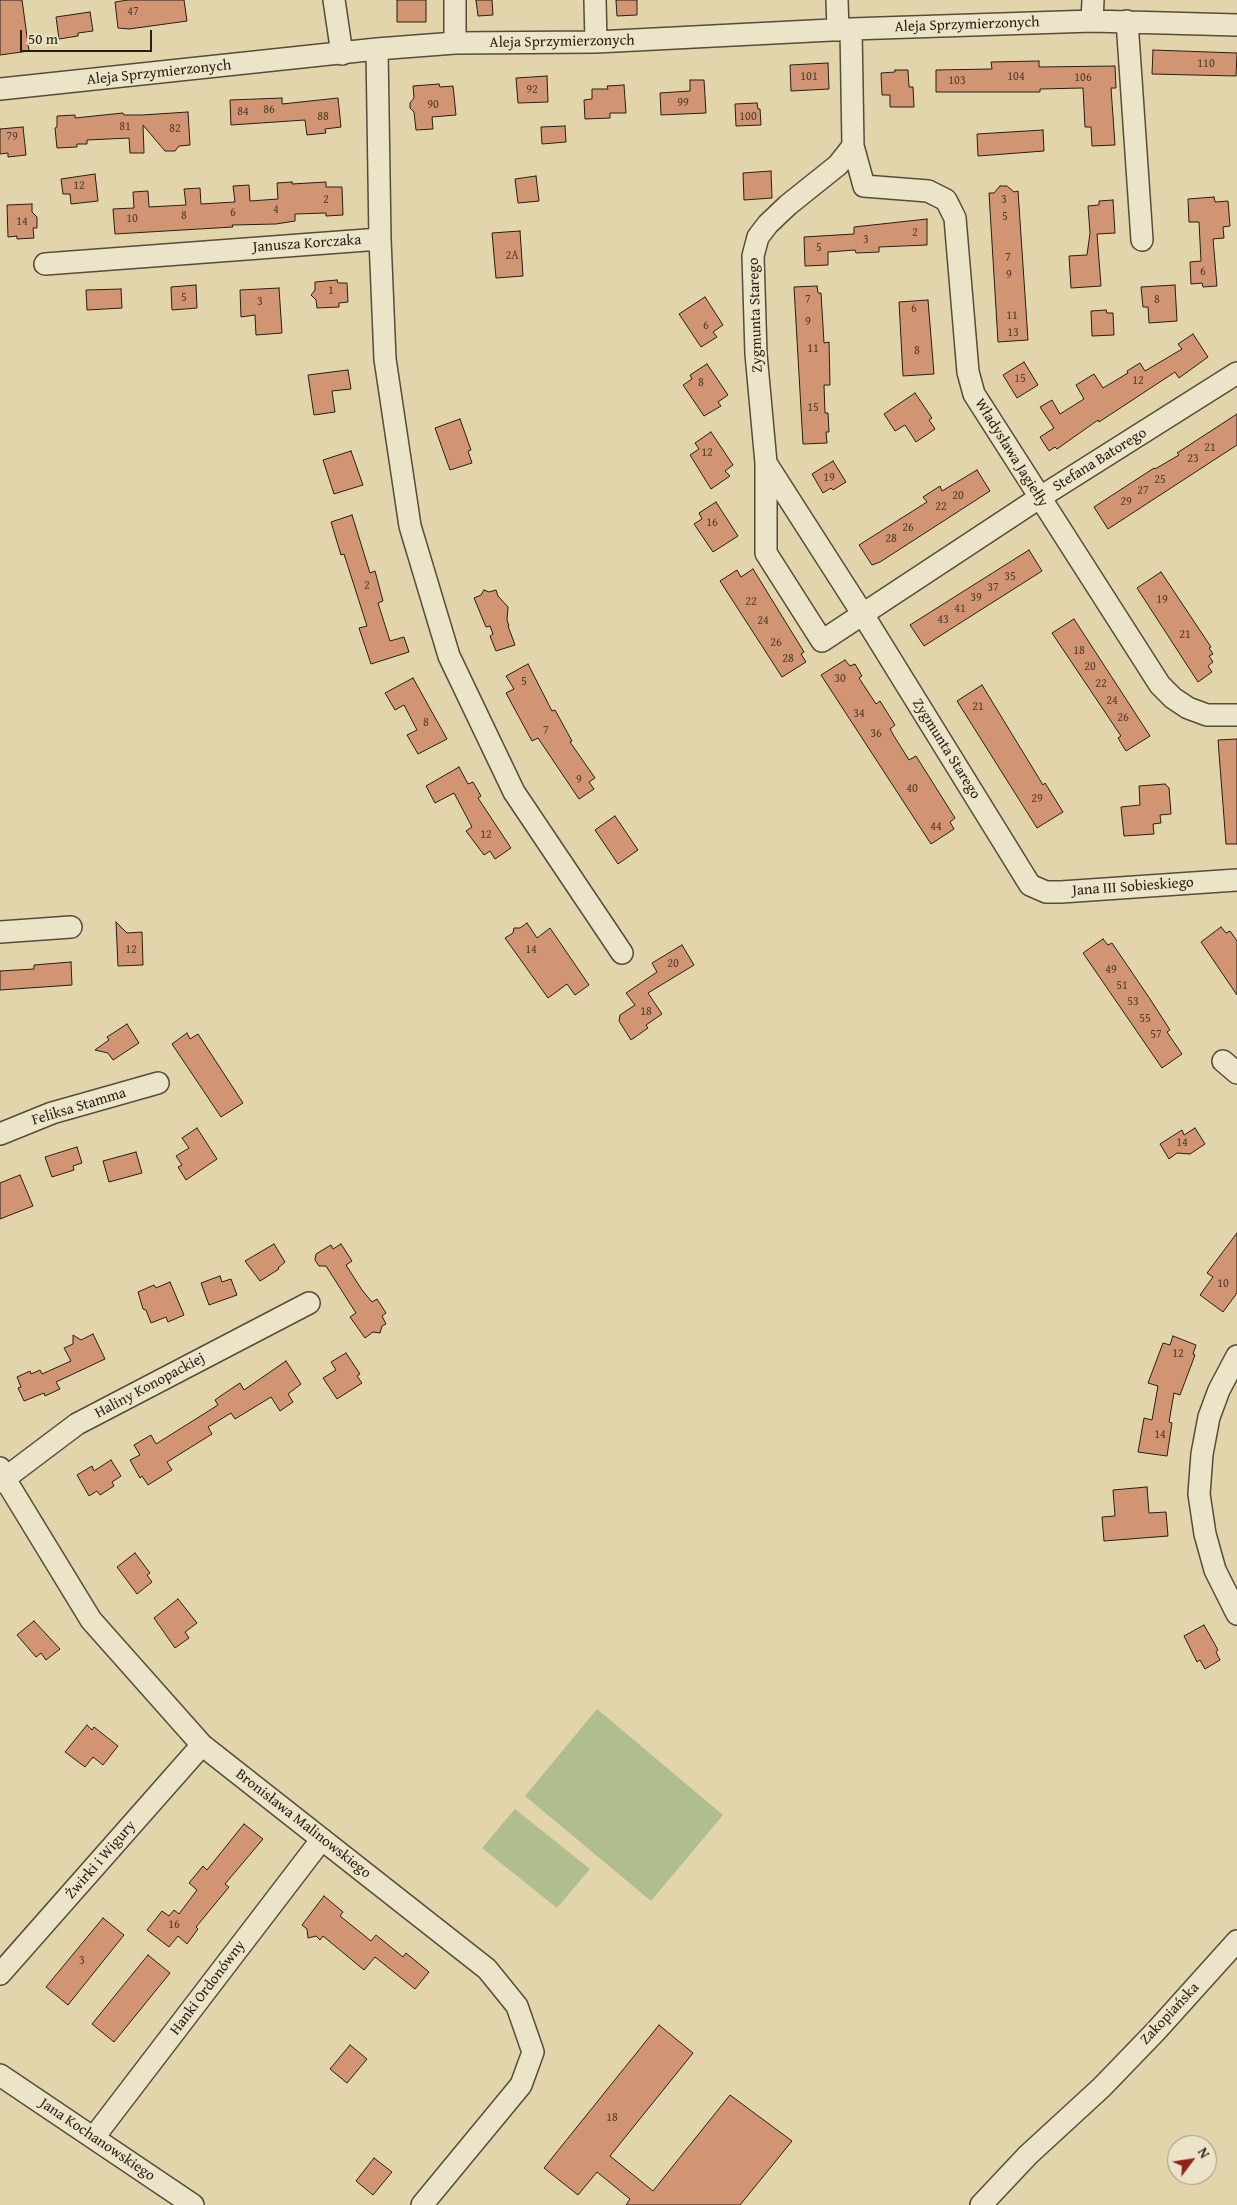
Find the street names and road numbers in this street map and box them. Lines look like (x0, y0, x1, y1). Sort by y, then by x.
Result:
street label: Aleja Sprzymierzonych (894, 13, 1040, 37)
street label: Aleja Sprzymierzonych (489, 32, 635, 52)
street label: Aleja Sprzymierzonych (86, 56, 232, 90)
street label: Janusza Korczaka (252, 231, 362, 257)
street label: Zygmunta Starego (745, 257, 767, 373)
street label: Władysława Jagiełły (970, 395, 1052, 511)
street label: Stefana Batorego (1050, 424, 1150, 496)
street label: Zygmunta Starego (908, 695, 984, 803)
street label: Jana III Sobieskiego (1072, 874, 1194, 900)
street label: Feliksa Stamma (30, 1084, 128, 1130)
street label: Haliny Konopackiej (92, 1349, 208, 1423)
street label: Bronisława Malinowskiego (232, 1765, 374, 1883)
street label: Żwirki i Wigury (62, 1817, 140, 1903)
street label: Hanki Ordonówny (167, 1937, 249, 2039)
street label: Zakopiańska (1137, 1979, 1203, 2049)
street label: Jana Kochanowskiego (36, 2095, 158, 2185)

